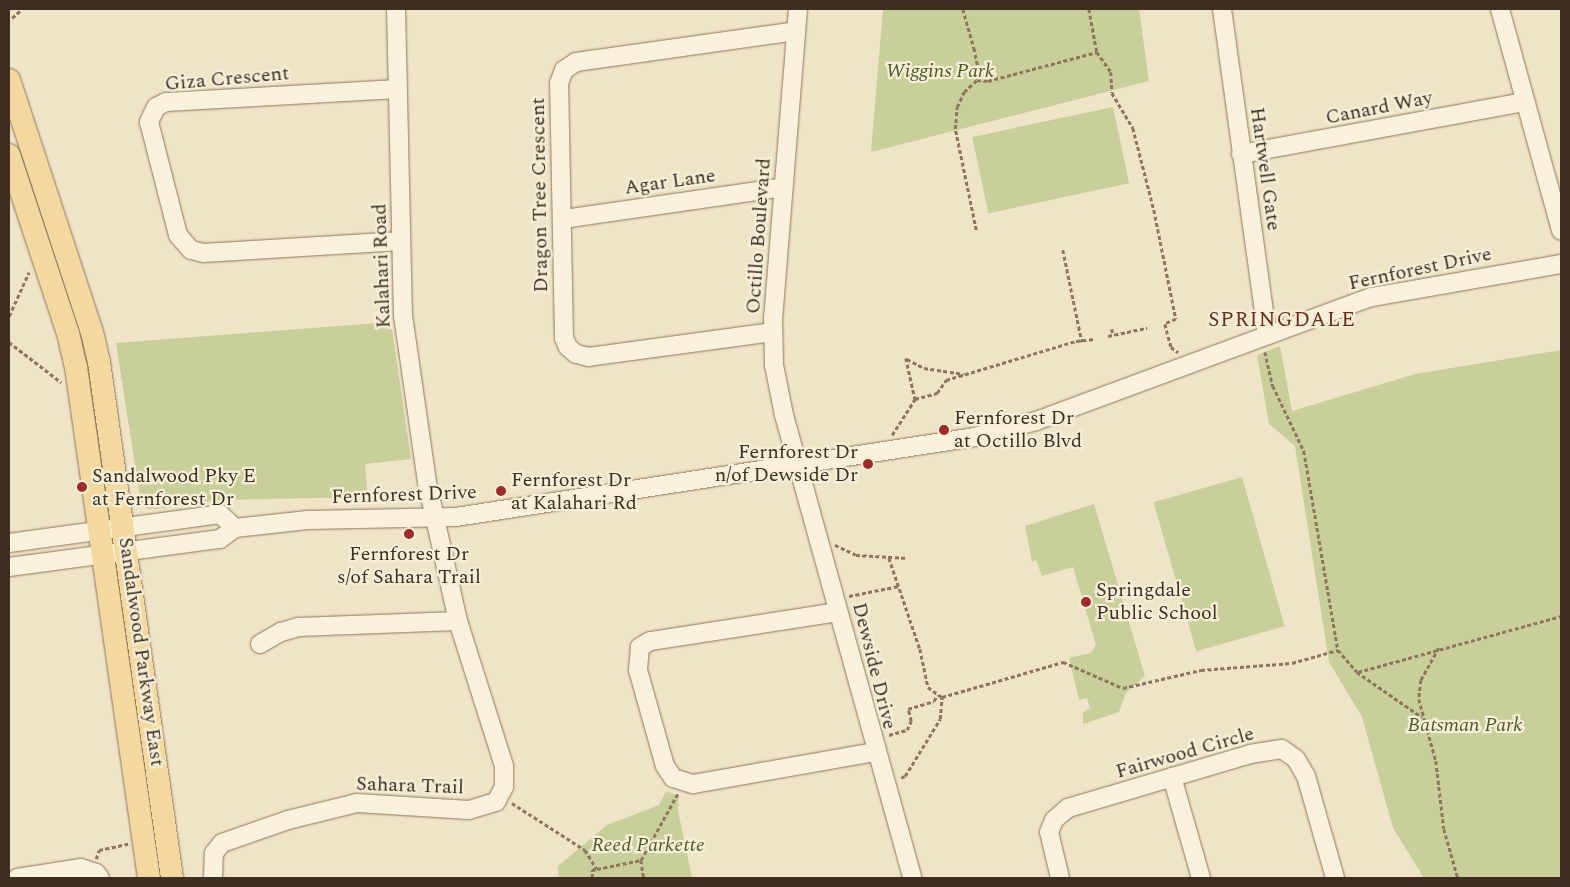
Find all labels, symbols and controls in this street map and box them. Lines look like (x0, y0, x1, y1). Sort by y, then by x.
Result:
park label: Wiggins Park (886, 59, 994, 83)
street label: Giza Crescent (164, 62, 290, 96)
street label: Canard Way (1324, 86, 1434, 130)
street label: Dragon Tree Crescent (526, 97, 554, 293)
street label: Hartwell Gate (1244, 106, 1286, 232)
street label: Octillo Boulevard (742, 157, 776, 315)
street label: Agar Lane (623, 164, 717, 200)
street label: Kalahari Road (368, 203, 396, 329)
street label: Fernforest Drive (1346, 242, 1494, 296)
district label: SPRINGDALE (1207, 307, 1357, 333)
place label: Fernforest Dr at Octillo Blvd (954, 406, 1082, 453)
marker: Fernforest Dr at Octillo Blvd (938, 424, 950, 436)
place label: Fernforest Dr n/of Dewside Dr (715, 440, 858, 487)
marker: Fernforest Dr n/of Dewside Dr (862, 458, 874, 470)
place label: Sandalwood Pky E at Fernforest Dr (92, 464, 256, 511)
place label: Fernforest Dr at Kalahari Rd (511, 468, 637, 515)
street label: Fernforest Drive (331, 480, 477, 510)
marker: Sandalwood Pky E at Fernforest Dr (76, 481, 88, 493)
marker: Fernforest Dr at Kalahari Rd (495, 485, 507, 497)
marker: Fernforest Dr s/of Sahara Trail (403, 528, 415, 540)
street label: Sandalwood Parkway East (113, 536, 169, 768)
place label: Fernforest Dr s/of Sahara Trail (337, 542, 481, 589)
place label: Springdale Public School (1096, 578, 1218, 625)
marker: Springdale Public School (1080, 596, 1092, 608)
street label: Dewside Drive (847, 600, 901, 732)
park label: Batsman Park (1408, 713, 1522, 737)
street label: Fairwood Circle (1113, 722, 1257, 784)
street label: Sahara Trail (356, 772, 464, 800)
park label: Reed Parkette (591, 833, 705, 857)

